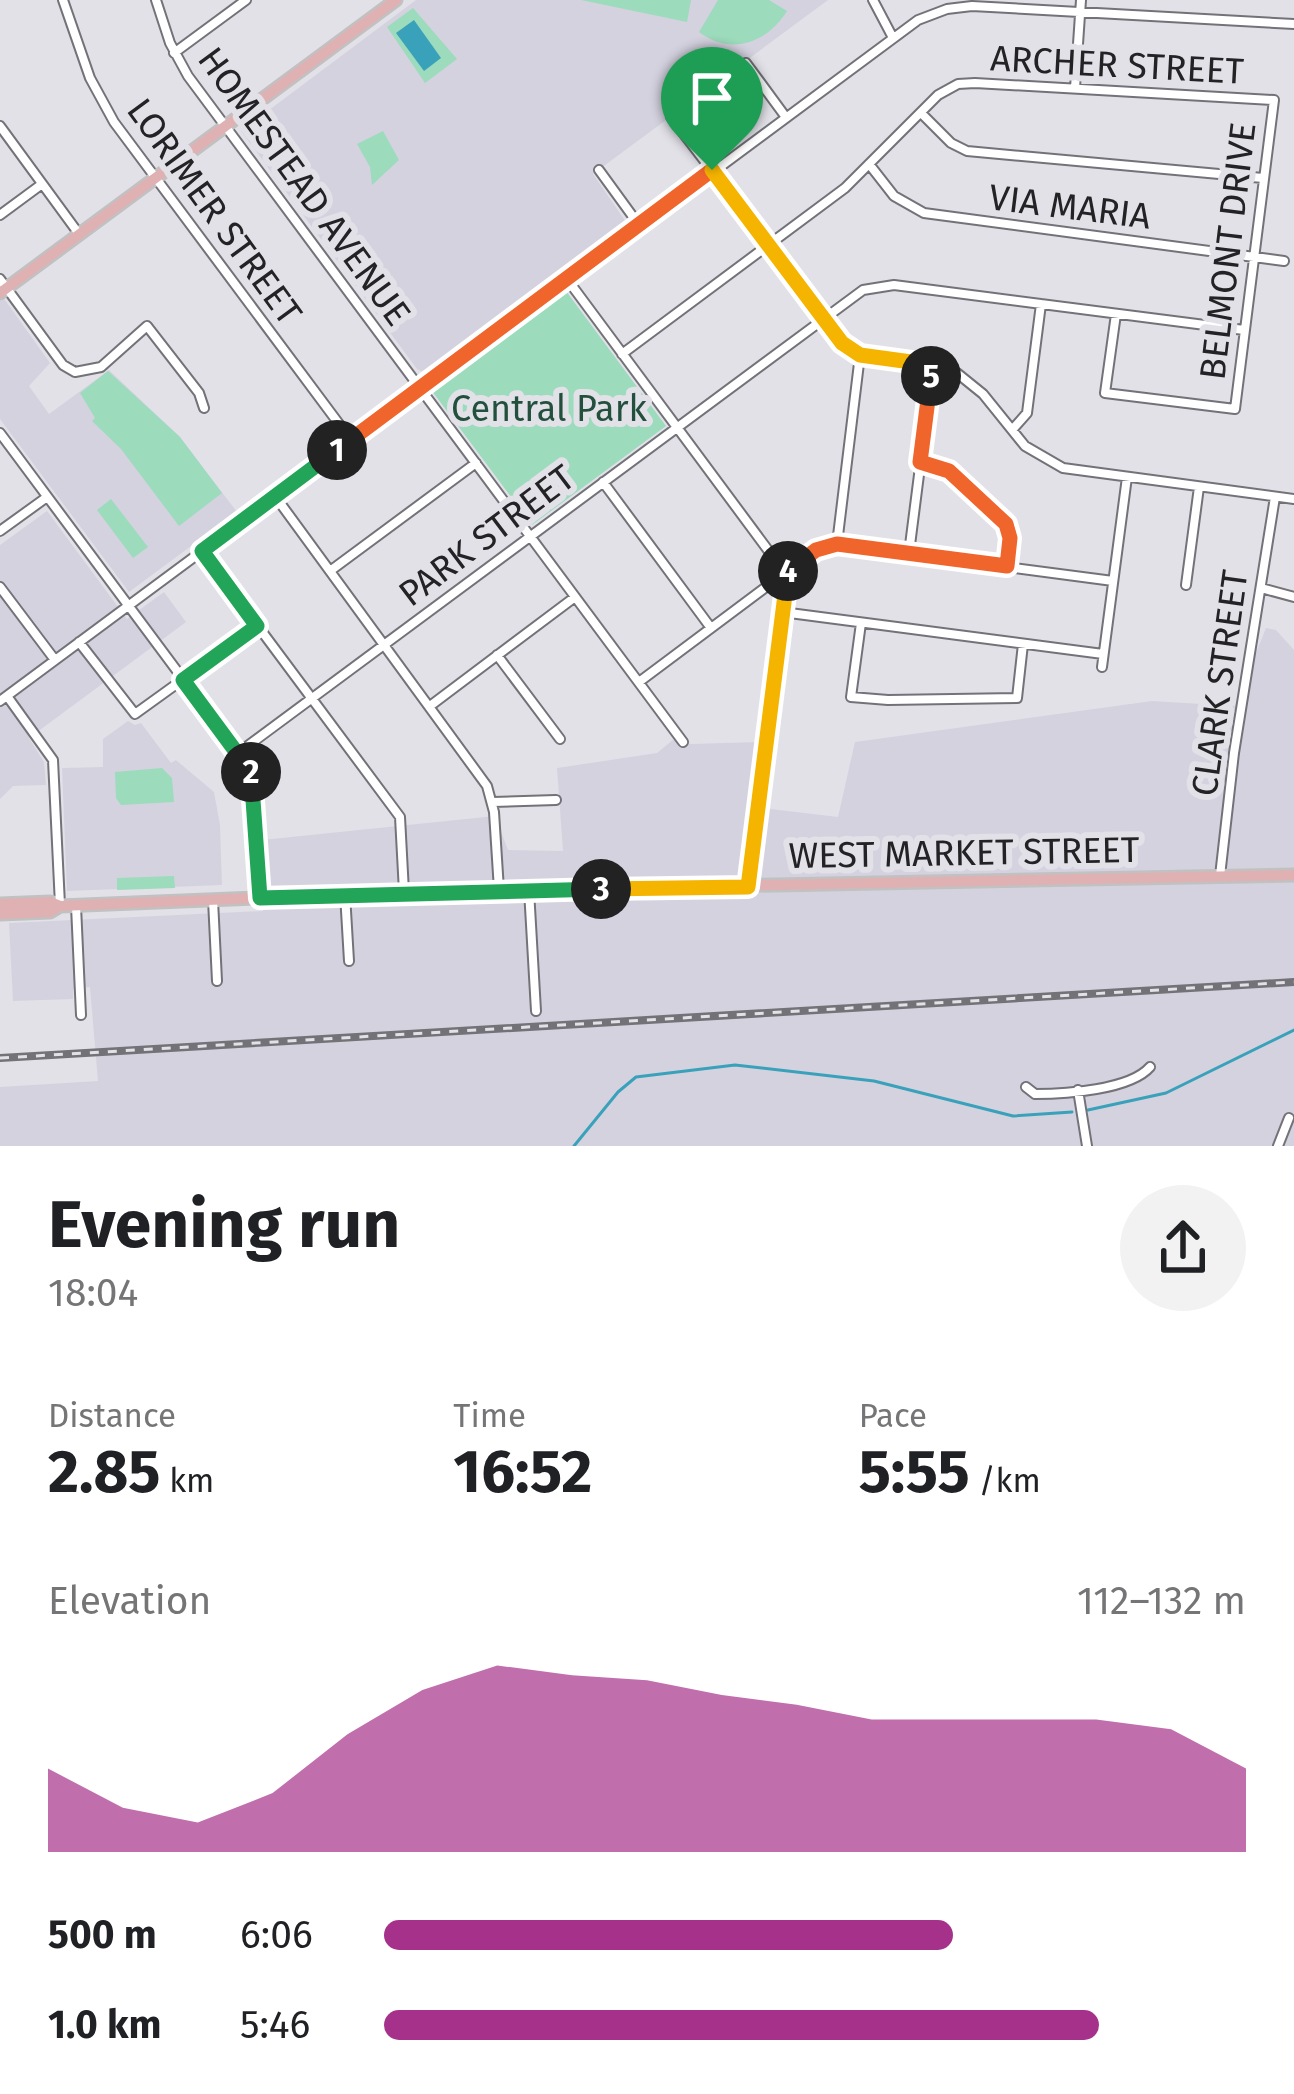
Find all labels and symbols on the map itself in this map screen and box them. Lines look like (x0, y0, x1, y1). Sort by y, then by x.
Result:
street label: ARCHER STREET (989, 36, 1245, 94)
street label: HOMESTEAD AVENUE (188, 39, 420, 334)
pin (661, 47, 763, 170)
street label: LORIMER STREET (117, 90, 311, 333)
street label: BELMONT DRIVE (1190, 120, 1266, 382)
street label: VIA MARIA (987, 175, 1154, 239)
pin: 5 (901, 346, 961, 406)
park label: Central Park (451, 387, 648, 431)
pin: 1 (307, 420, 367, 480)
street label: PARK STREET (390, 455, 583, 616)
pin: 4 (758, 541, 818, 601)
street label: CLARK STREET (1182, 567, 1258, 799)
pin: 2 (221, 742, 281, 802)
street label: WEST MARKET STREET (788, 828, 1140, 878)
pin: 3 (571, 859, 631, 919)

